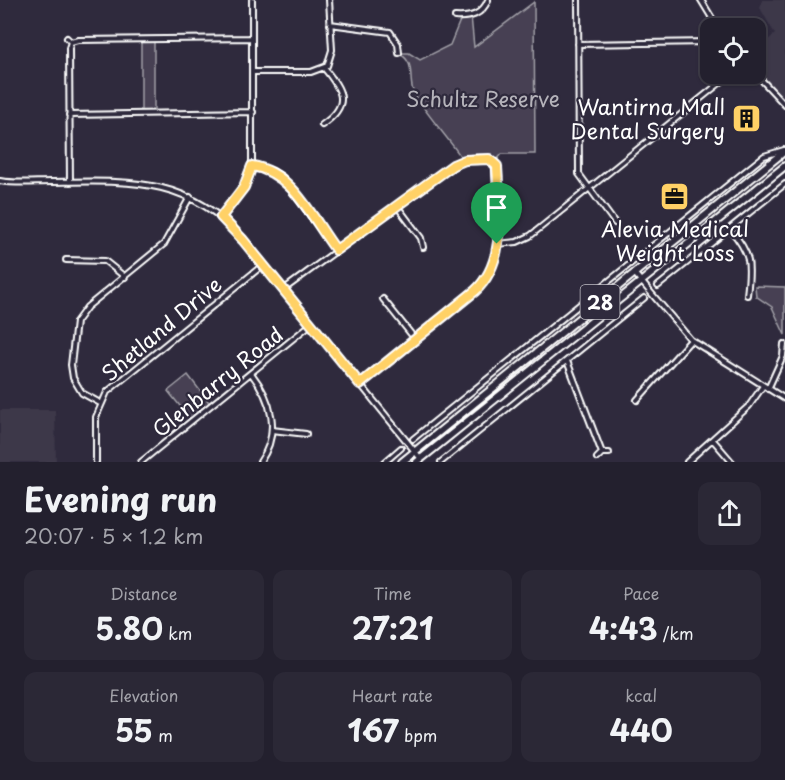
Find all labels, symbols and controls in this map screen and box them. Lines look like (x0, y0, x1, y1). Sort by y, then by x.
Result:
map controls (700, 18, 766, 84)
button: locate (700, 18, 766, 84)
park label: Schultz Reserve (406, 82, 560, 114)
place label: Wantirna Mall Dental Surgery (571, 90, 725, 146)
building icon: Wantirna Mall Dental Surgery (730, 102, 762, 134)
office icon: Alevia Medical Weight Loss (659, 181, 691, 213)
pin (471, 182, 522, 244)
icon: arrive (480, 191, 513, 224)
place label: Alevia Medical Weight Loss (601, 212, 749, 268)
street label: Shetland Drive (94, 268, 228, 388)
road number: 28 (580, 285, 620, 319)
street label: Glenbarry Road (145, 318, 289, 444)
text: Evening run (24, 473, 217, 523)
button: share (698, 482, 761, 545)
text: 20:07 · 5 × 1.2 km (24, 521, 203, 551)
text: Distance (110, 581, 177, 605)
text: Time (374, 581, 411, 605)
text: Pace (623, 581, 659, 605)
text: 5.80 (95, 605, 163, 650)
text: 27:21 (352, 605, 433, 650)
text: 4:43 (589, 605, 658, 650)
text: km (163, 621, 192, 645)
text: /km (658, 621, 694, 645)
text: Elevation (109, 683, 178, 707)
text: Heart rate (352, 683, 433, 707)
text: kcal (625, 683, 657, 707)
text: 55 (115, 707, 153, 752)
text: 167 (348, 707, 399, 752)
text: 440 (610, 707, 673, 752)
text: m (153, 723, 173, 747)
text: bpm (399, 723, 437, 747)

